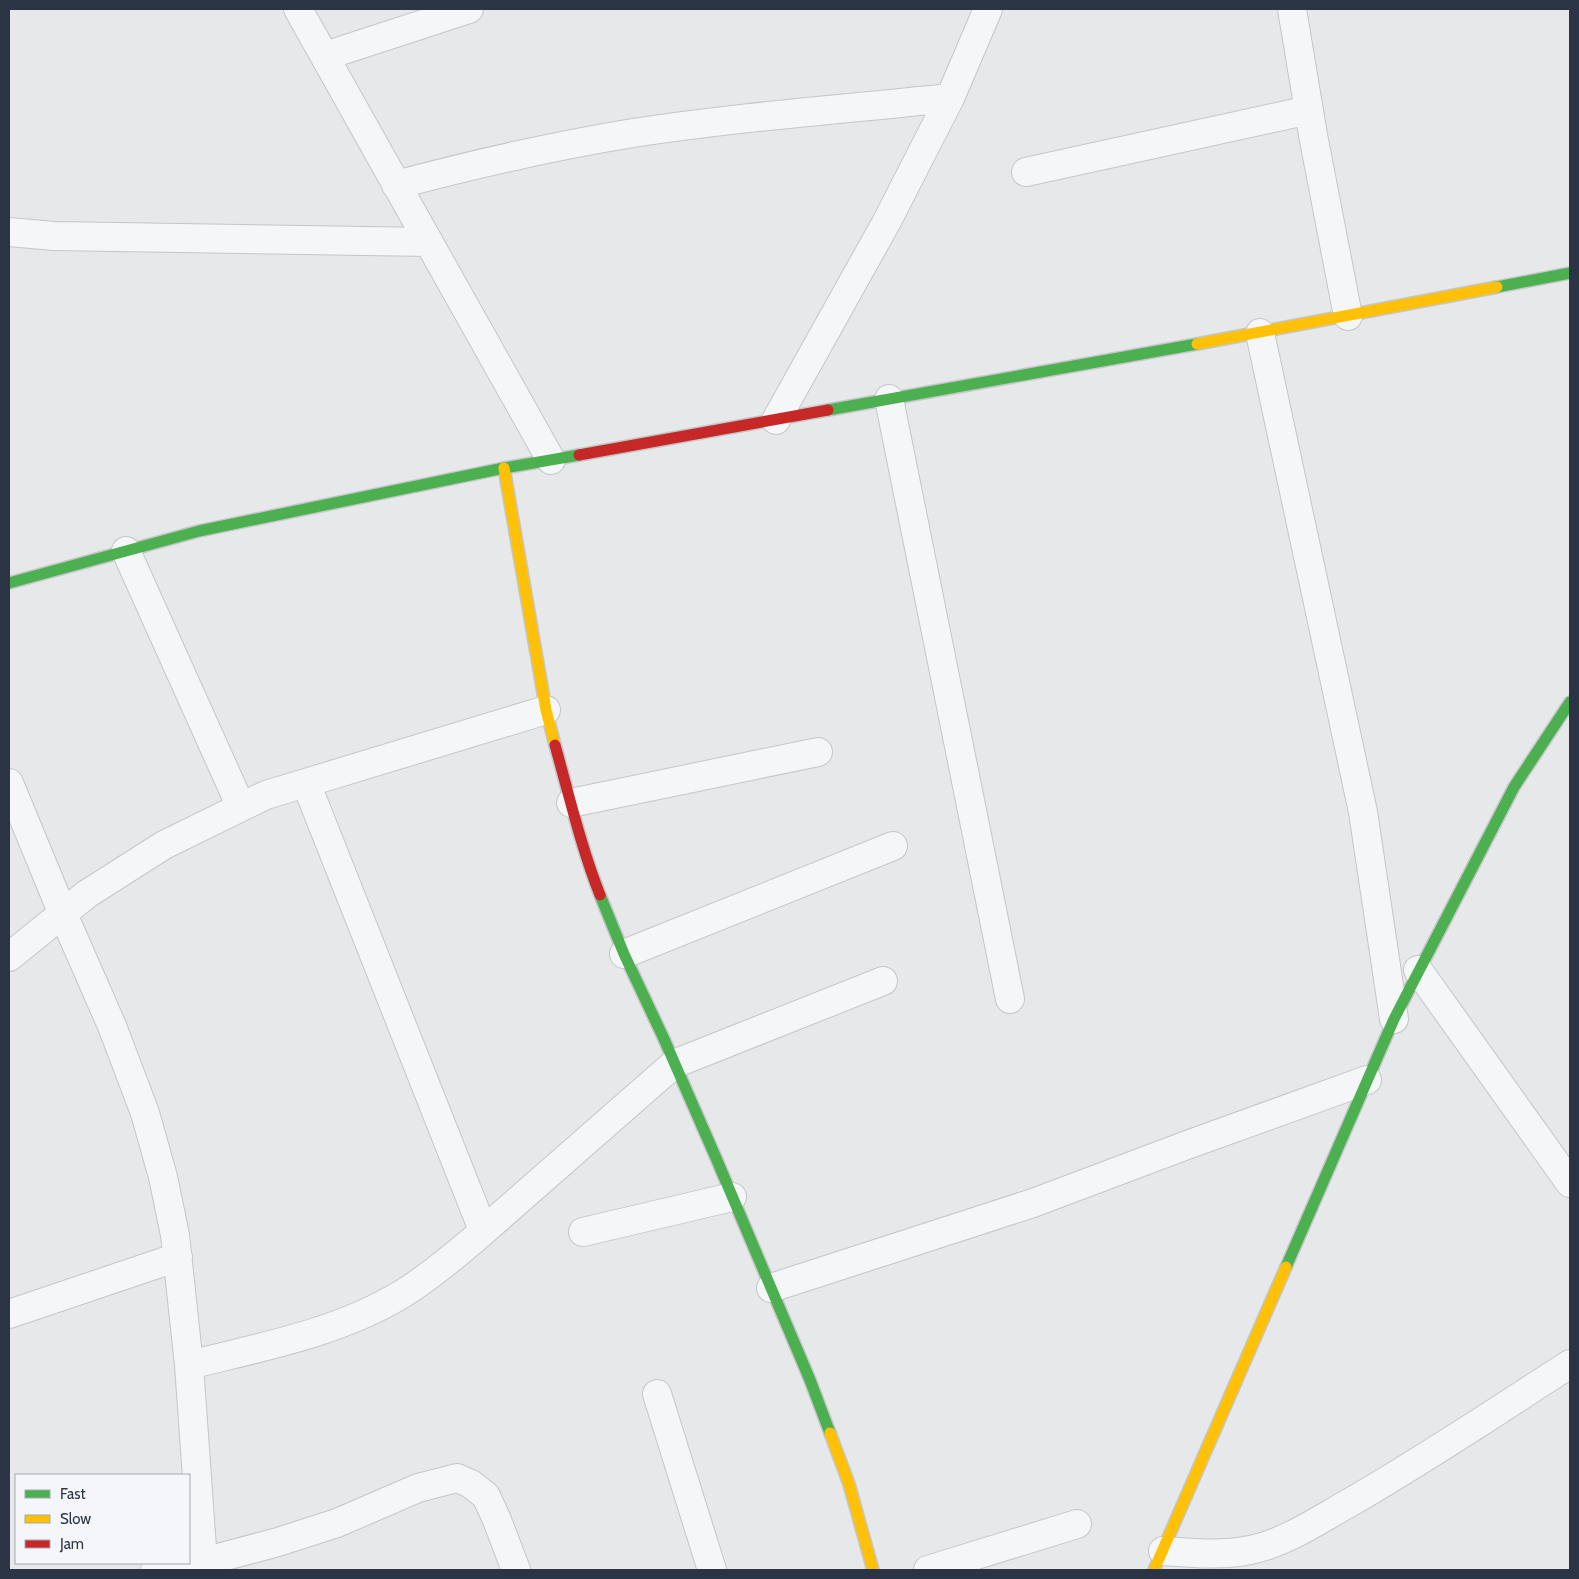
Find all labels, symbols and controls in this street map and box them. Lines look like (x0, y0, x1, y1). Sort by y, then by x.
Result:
legend (15, 1474, 190, 1564)
text: Fast (60, 1485, 85, 1503)
text: Slow (60, 1510, 91, 1528)
text: Jam (59, 1535, 84, 1553)

